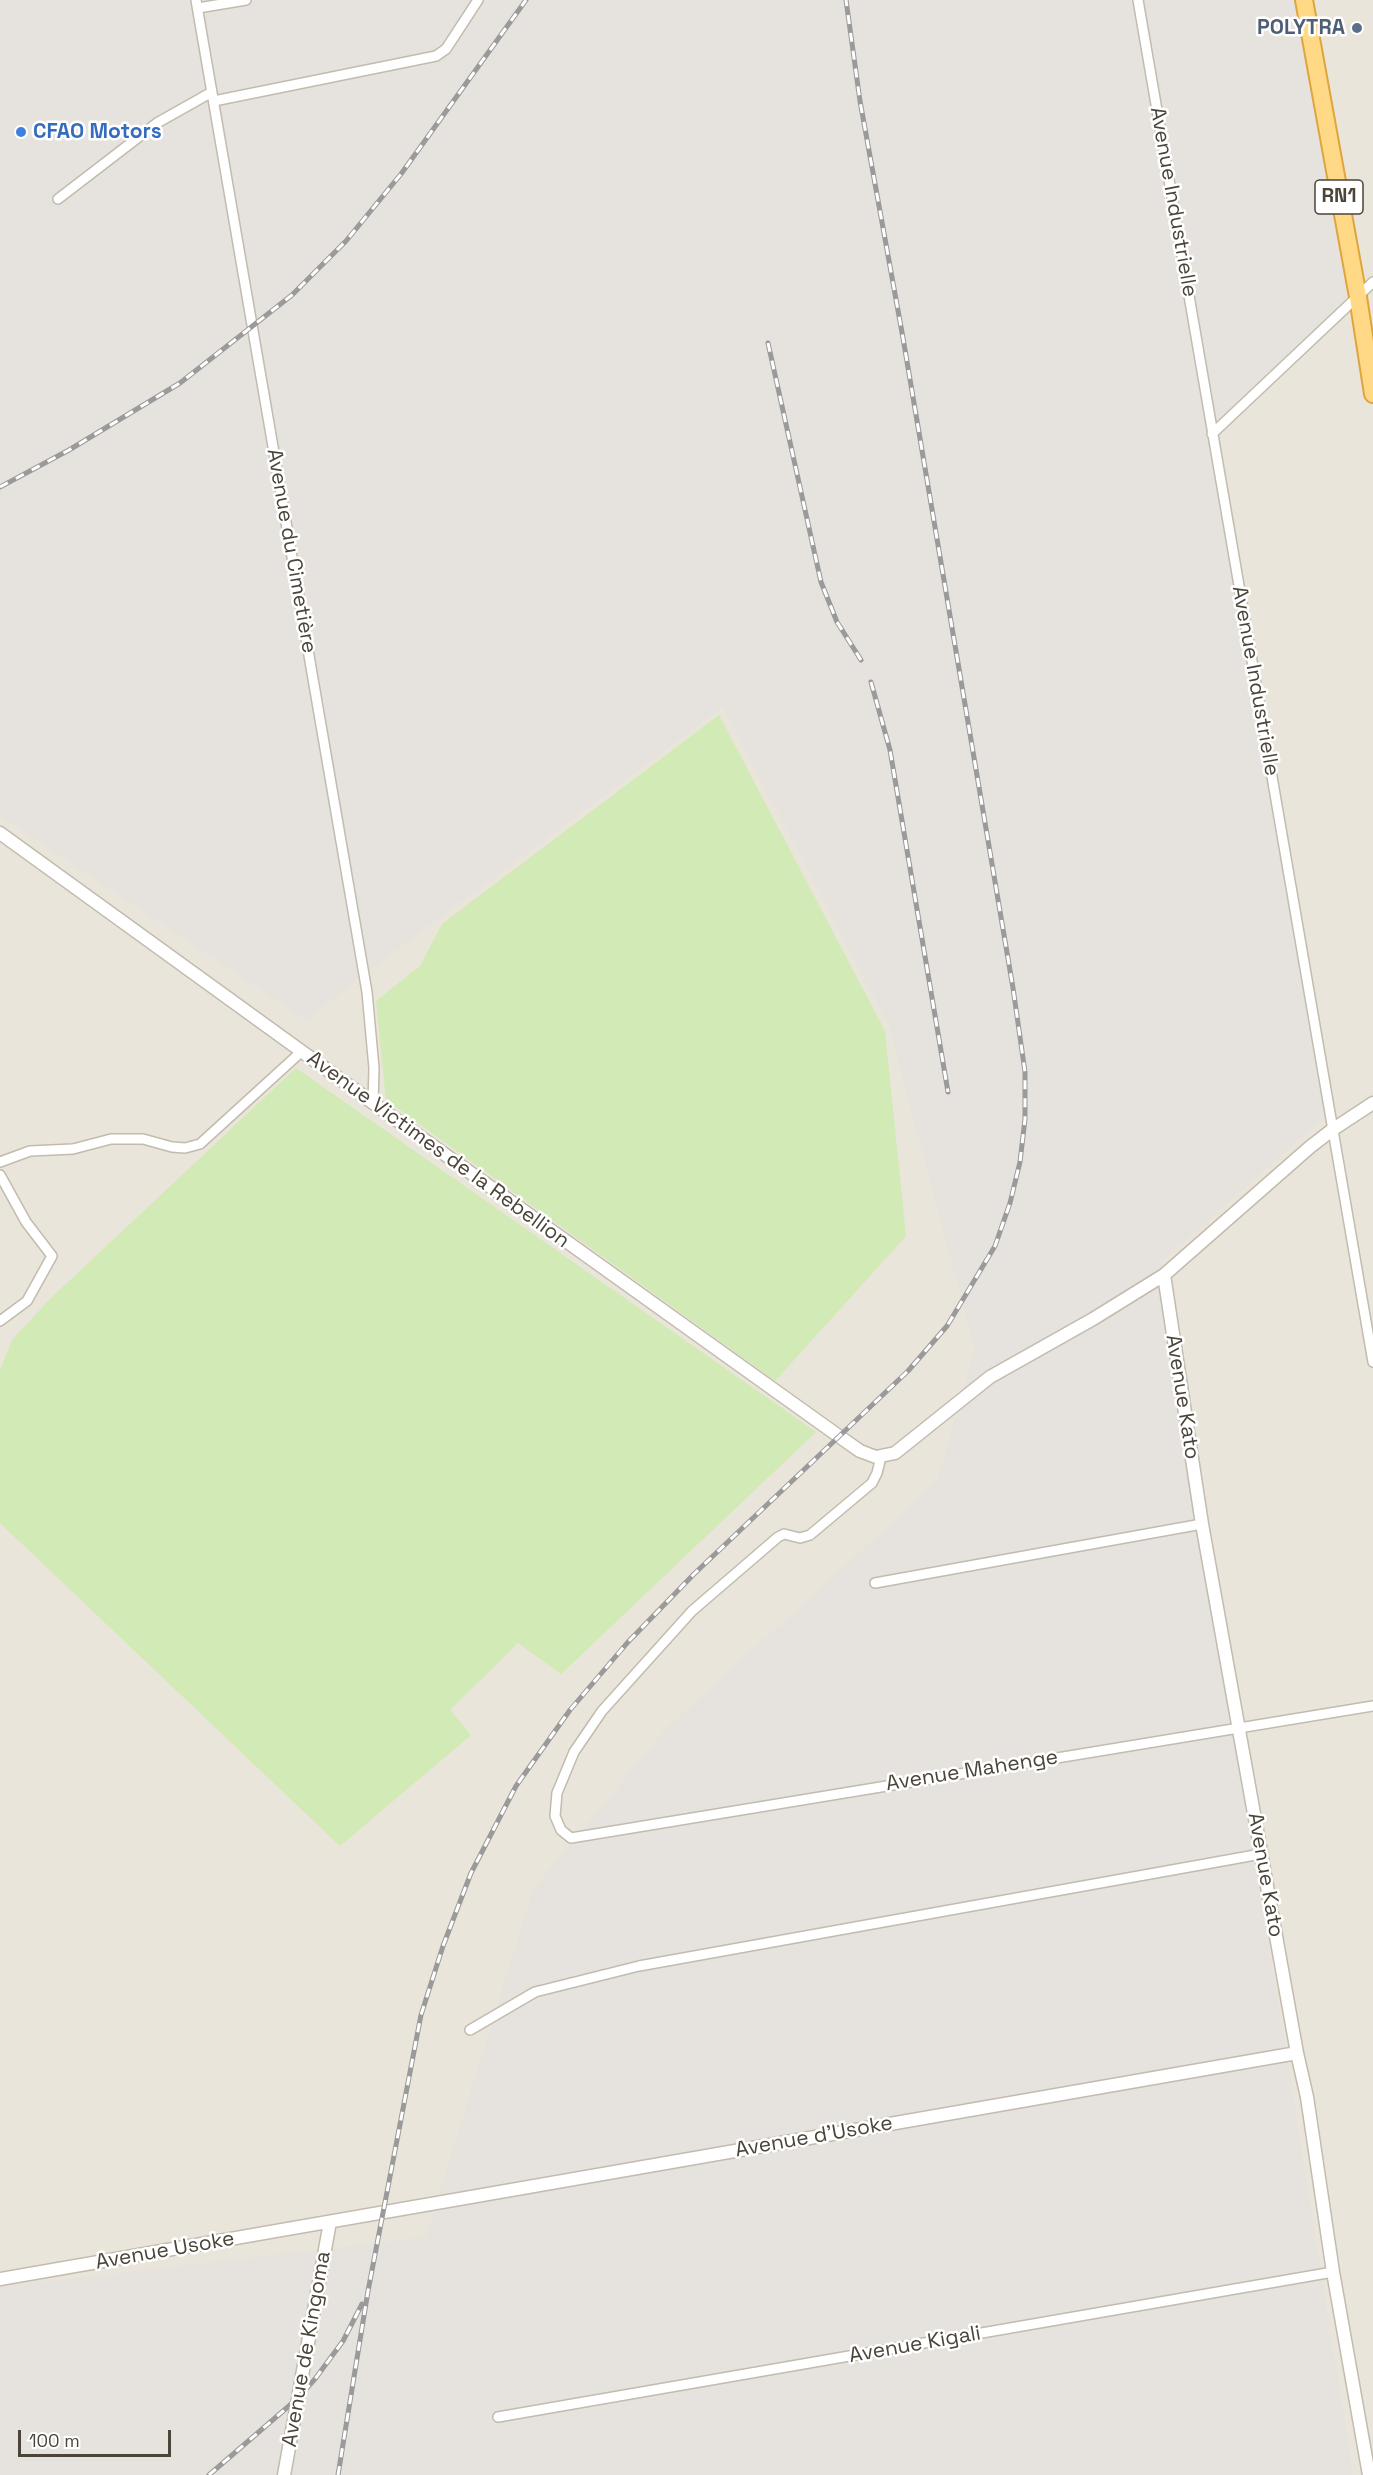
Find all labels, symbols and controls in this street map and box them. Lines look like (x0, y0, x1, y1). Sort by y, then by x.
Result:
place label: POLYTRA (1257, 15, 1345, 41)
marker: POLYTRA (1350, 21, 1364, 35)
street label: Avenue Industrielle (1144, 105, 1202, 299)
place label: CFAO Motors (33, 119, 162, 145)
marker: CFAO Motors (14, 125, 28, 139)
road number: RN1 (1315, 180, 1363, 214)
street label: Avenue du Cimetière (261, 447, 321, 655)
street label: Avenue Industrielle (1226, 584, 1284, 778)
street label: Avenue Victimes de la Rebellion (302, 1046, 574, 1254)
street label: Avenue Kato (1160, 1333, 1204, 1461)
street label: Avenue Mahenge (884, 1745, 1060, 1797)
street label: Avenue Kato (1242, 1811, 1288, 1939)
street label: Avenue d'Usoke (733, 2111, 895, 2163)
street label: Avenue Usoke (93, 2226, 237, 2276)
street label: Avenue de Kingoma (277, 2249, 337, 2449)
street label: Avenue Kigali (847, 2321, 983, 2369)
scale bar (21, 2418, 174, 2456)
text: 100 m (29, 2429, 80, 2452)

